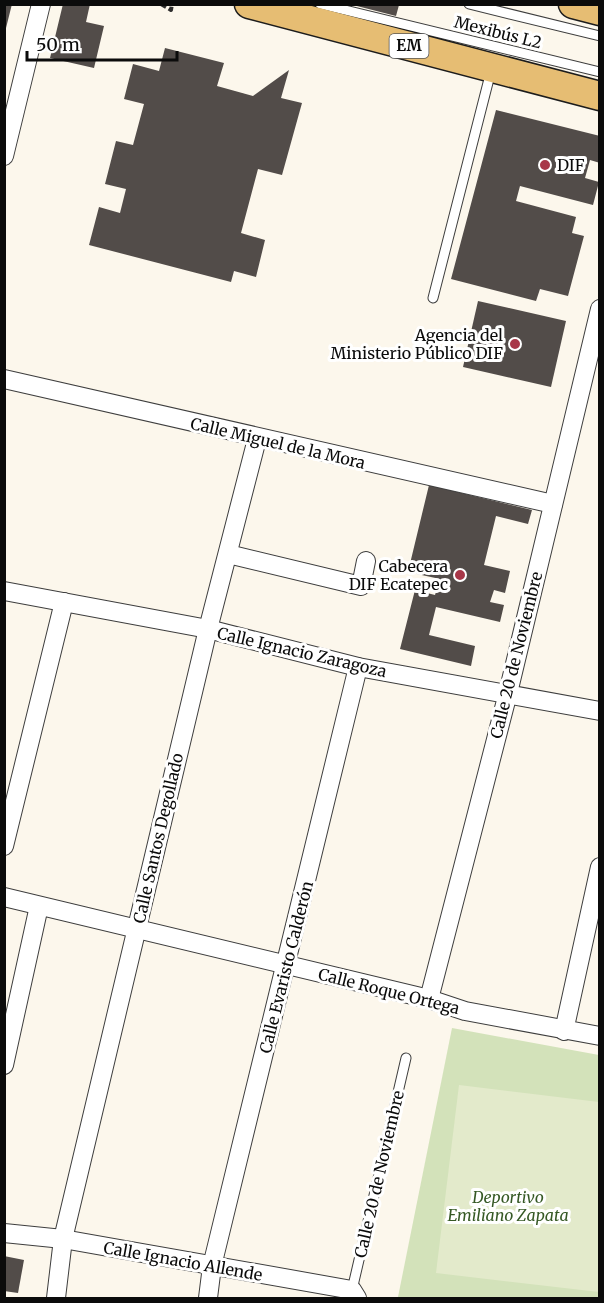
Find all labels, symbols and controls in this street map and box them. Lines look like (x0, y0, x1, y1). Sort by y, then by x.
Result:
street label: Mexibús L2 (452, 11, 544, 53)
scale bar (27, 24, 177, 62)
text: 50 m (36, 33, 80, 56)
road number: EM (390, 34, 428, 58)
place label: DIF (557, 155, 585, 175)
marker: DIF (538, 158, 552, 172)
place label: Agencia del Ministerio Público DIF (331, 325, 503, 363)
marker: Agencia del Ministerio Público DIF (508, 337, 522, 351)
street label: Calle Miguel de la Mora (189, 413, 368, 473)
place label: Cabecera DIF Ecatepec (349, 556, 448, 594)
marker: Cabecera DIF Ecatepec (453, 568, 467, 582)
street label: Calle 20 de Noviembre (486, 570, 546, 740)
street label: Calle Ignacio Zaragoza (215, 623, 389, 681)
street label: Calle Santos Degollado (129, 751, 187, 925)
street label: Calle Evaristo Calderón (255, 878, 317, 1055)
street label: Calle Roque Ortega (316, 964, 462, 1018)
street label: Calle 20 de Noviembre (350, 1088, 408, 1260)
park label: Deportivo Emiliano Zapata (447, 1187, 569, 1225)
street label: Calle Ignacio Allende (102, 1237, 264, 1285)

